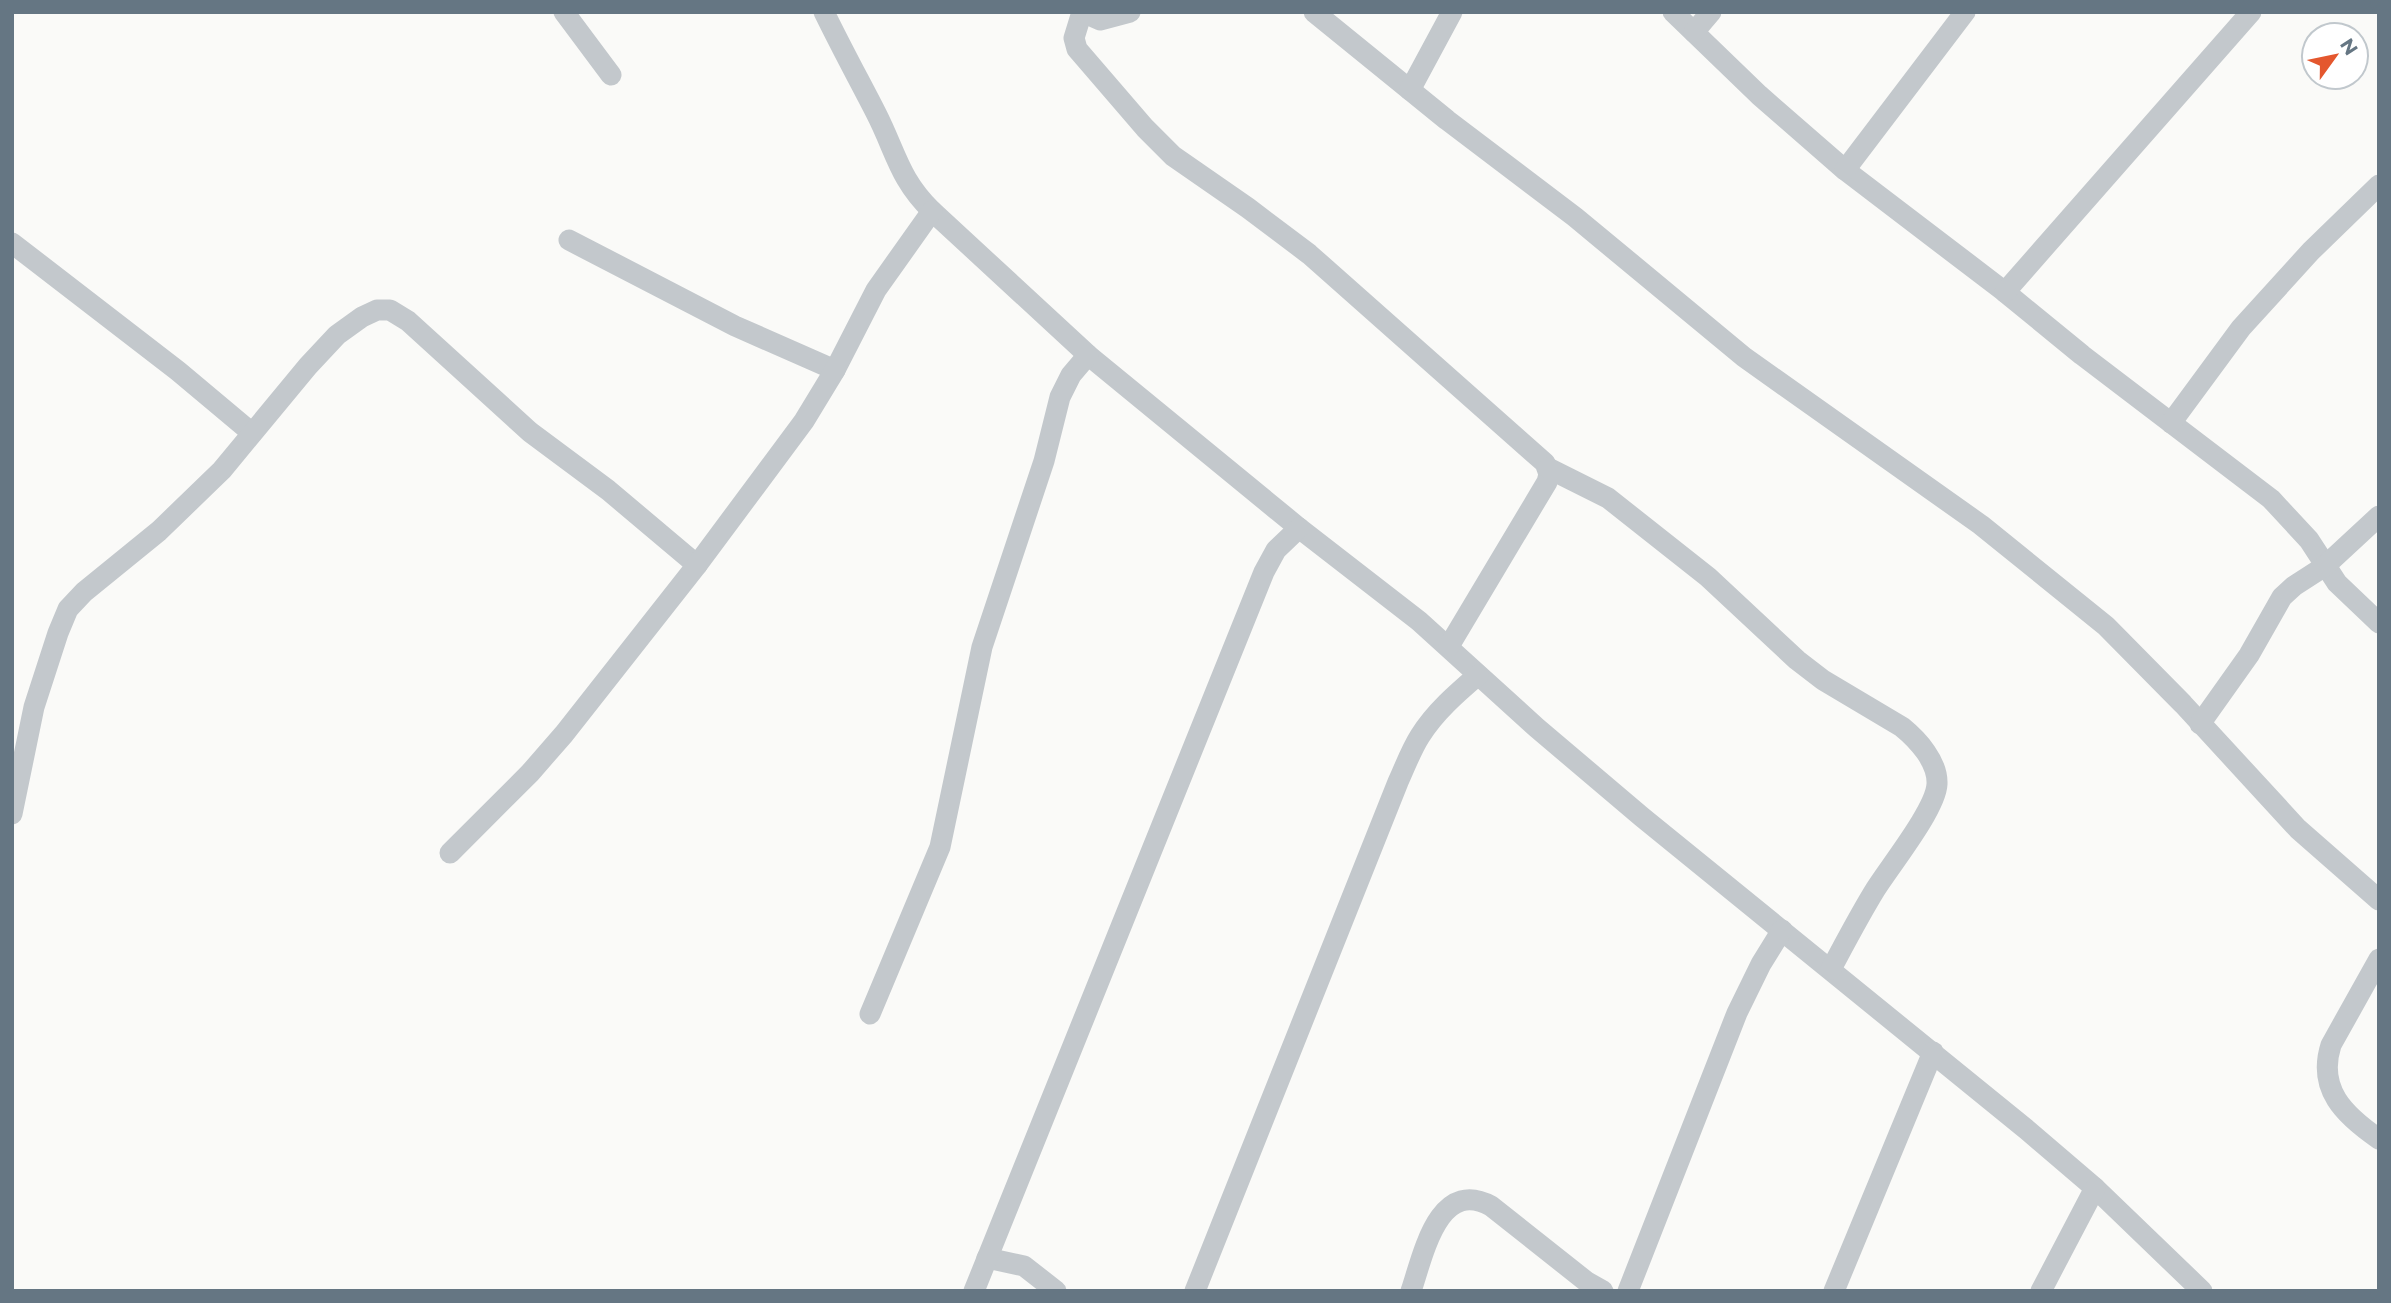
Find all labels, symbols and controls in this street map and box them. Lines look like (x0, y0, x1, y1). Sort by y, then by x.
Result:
north arrow (2300, 21, 2370, 91)
text: N (2335, 34, 2363, 60)

